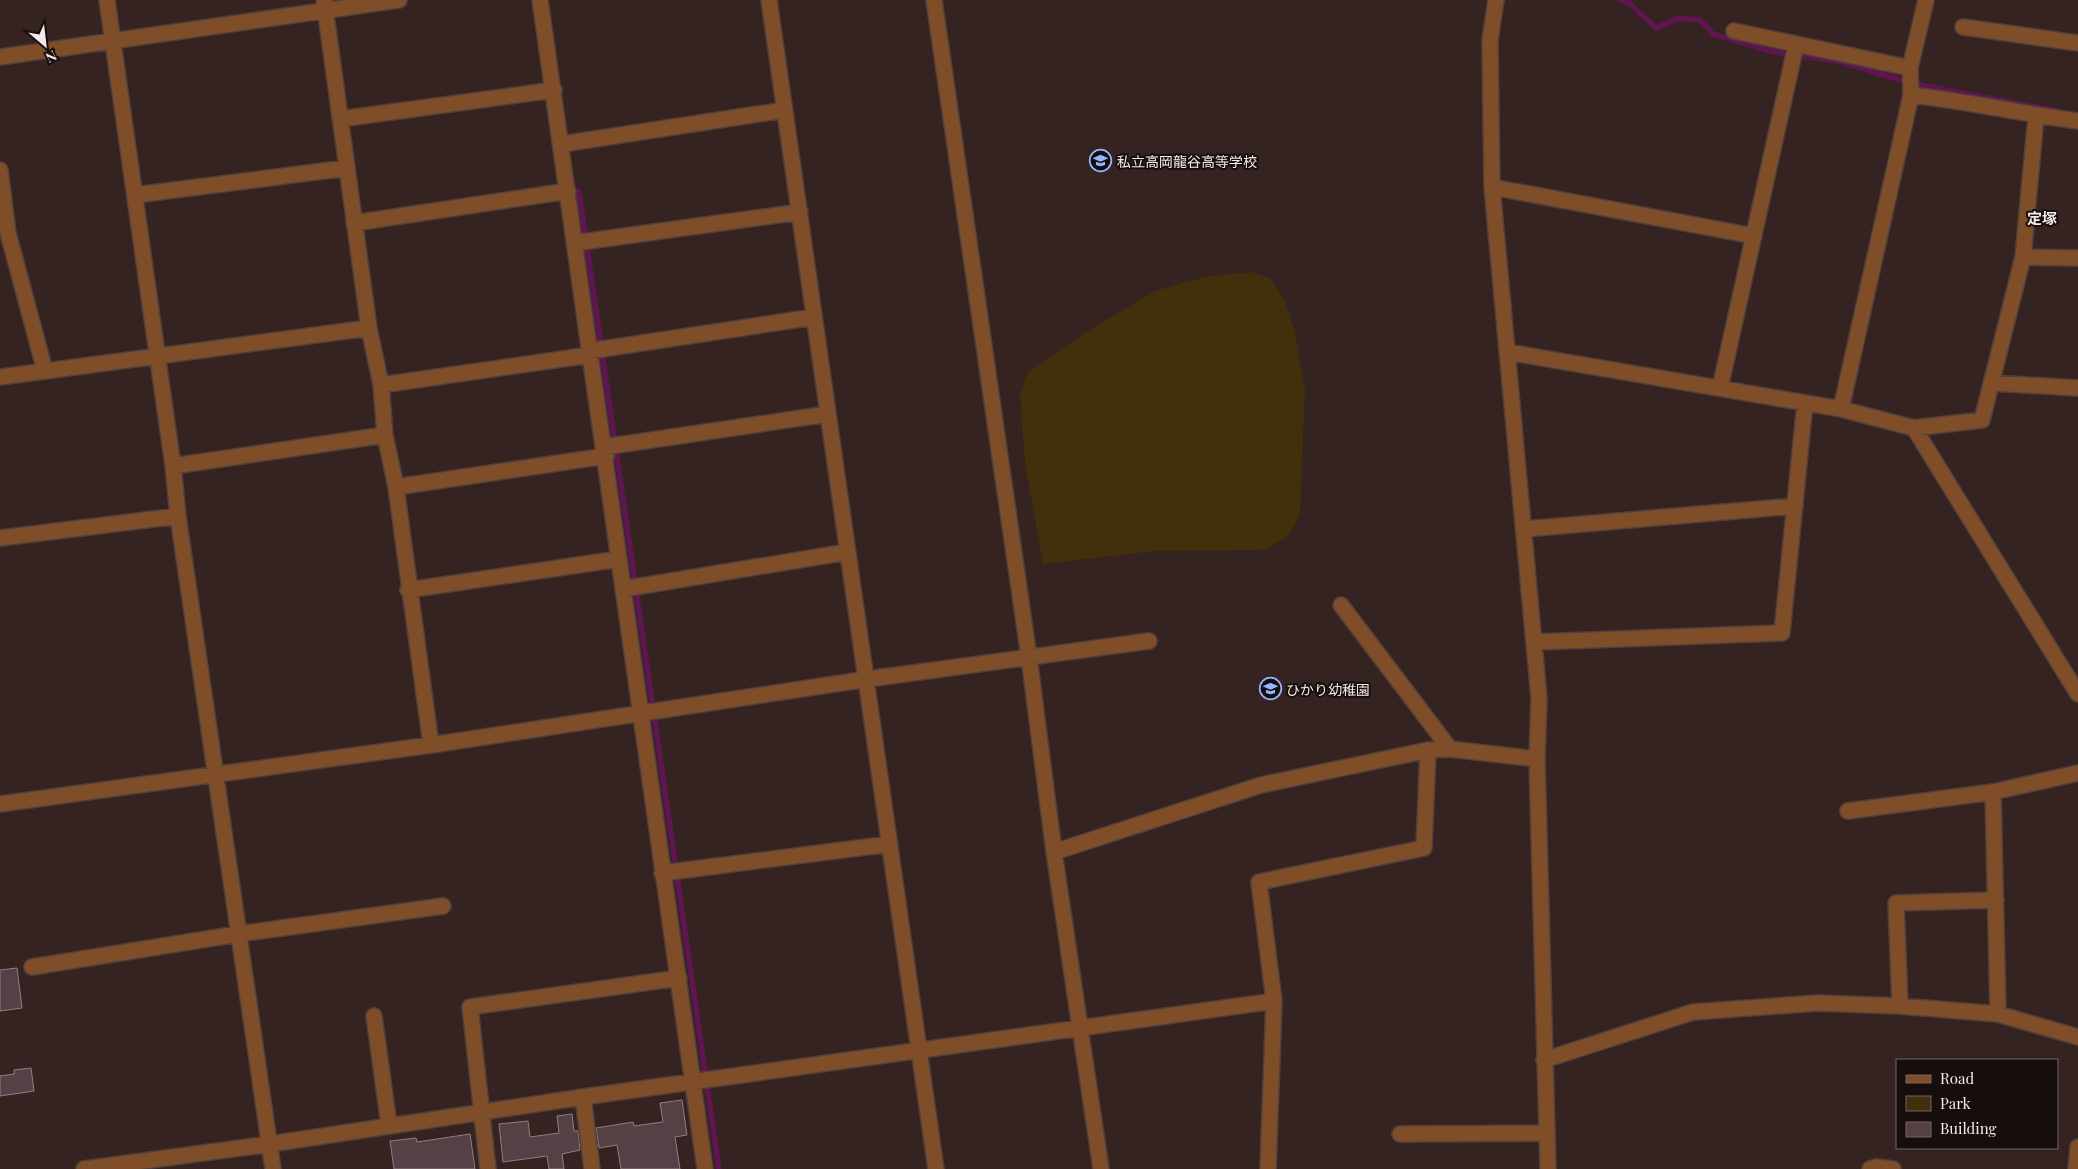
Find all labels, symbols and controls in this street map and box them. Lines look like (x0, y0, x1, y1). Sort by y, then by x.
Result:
north arrow (20, 20, 70, 70)
text: N (42, 46, 60, 68)
school or university icon: 私立高岡龍谷高等学校 (1089, 149, 1113, 173)
place label: 私立高岡龍谷高等学校 (1117, 152, 1257, 171)
district label: 定塚 (2027, 208, 2057, 228)
school or university icon: ひかり幼稚園 (1258, 677, 1282, 701)
place label: ひかり幼稚園 (1286, 680, 1370, 699)
legend (1896, 1059, 2058, 1149)
text: Road (1940, 1068, 1974, 1088)
text: Park (1940, 1093, 1972, 1113)
text: Building (1940, 1118, 1997, 1138)

